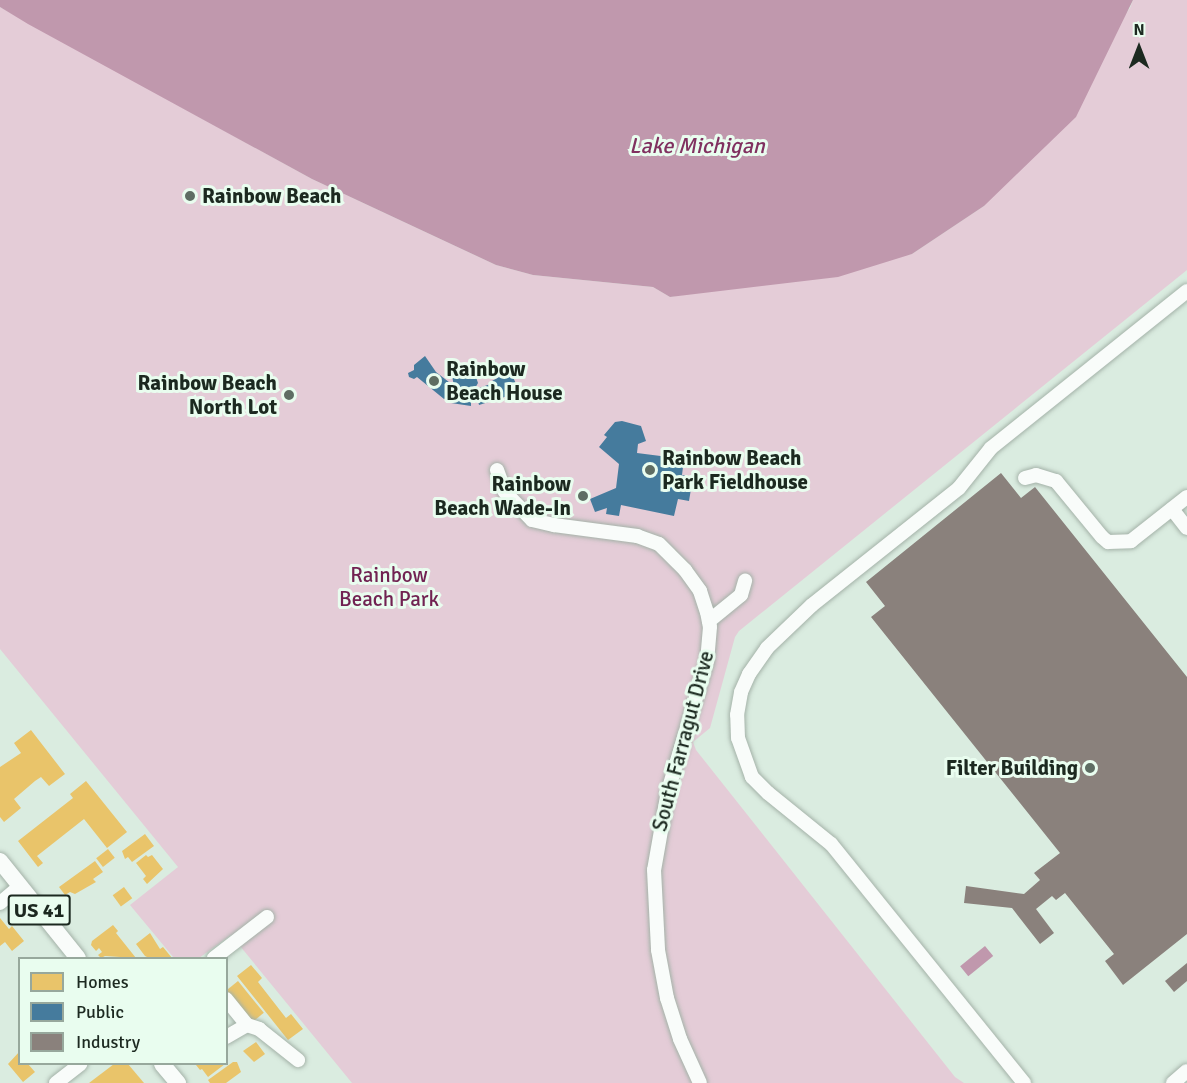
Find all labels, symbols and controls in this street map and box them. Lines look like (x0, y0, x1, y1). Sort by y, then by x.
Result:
north arrow (1109, 18, 1169, 78)
text: N (1133, 20, 1145, 40)
water label: Lake Michigan (629, 133, 765, 159)
place label: Rainbow Beach (202, 183, 341, 209)
marker: Rainbow Beach (183, 189, 197, 203)
place label: Rainbow Beach House (446, 356, 563, 406)
place label: Rainbow Beach North Lot (138, 370, 277, 420)
marker: Rainbow Beach House (427, 374, 441, 388)
marker: Rainbow Beach North Lot (282, 388, 296, 402)
place label: Rainbow Beach Park Fieldhouse (662, 445, 808, 495)
marker: Rainbow Beach Park Fieldhouse (643, 463, 657, 477)
place label: Rainbow Beach Wade-In (434, 471, 571, 521)
marker: Rainbow Beach Wade-In (576, 489, 590, 503)
park label: Rainbow Beach Park (339, 562, 439, 612)
street label: South Farragut Drive (647, 648, 719, 834)
place label: Filter Building (946, 755, 1078, 781)
marker: Filter Building (1083, 761, 1097, 775)
road number: US 41 (8, 893, 70, 927)
legend (18, 957, 228, 1065)
text: Homes (76, 971, 129, 993)
text: Public (76, 1001, 124, 1023)
text: Industry (76, 1031, 140, 1053)

